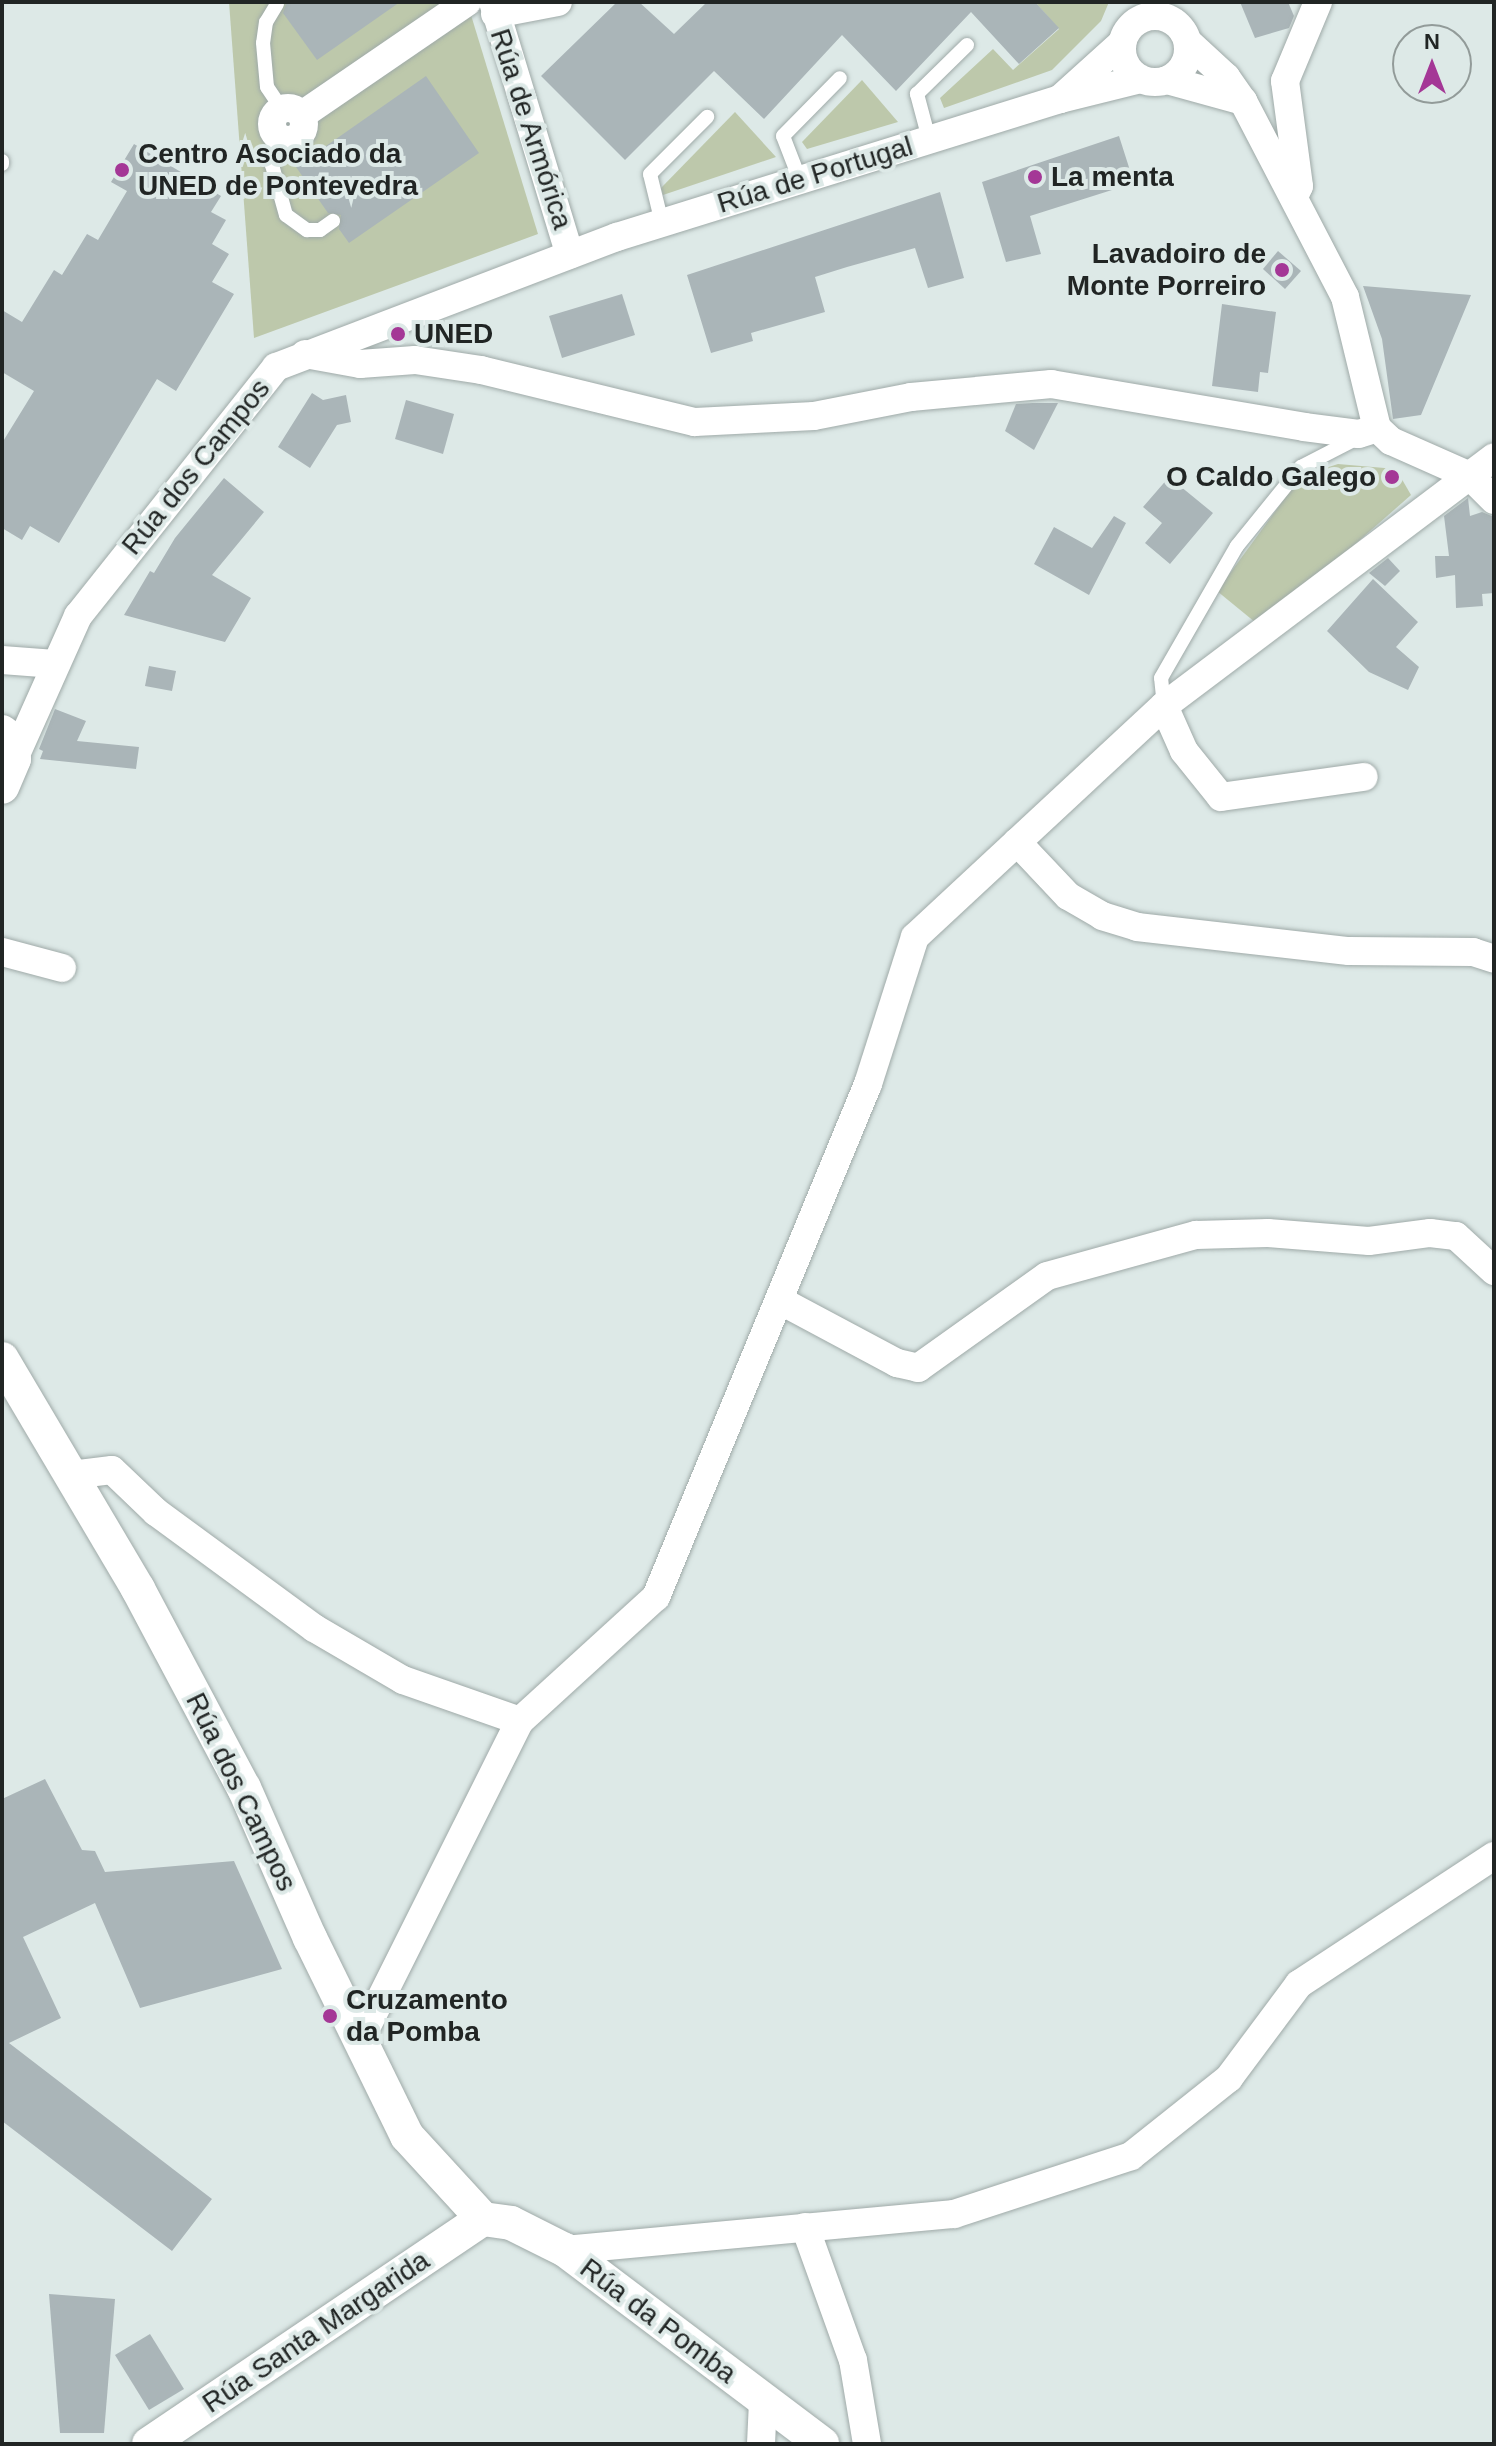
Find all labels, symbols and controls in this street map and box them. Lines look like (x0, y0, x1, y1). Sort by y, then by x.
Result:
street label: Rúa de Armórica (483, 24, 579, 234)
north arrow (1392, 24, 1472, 104)
text: N (1424, 29, 1440, 54)
street label: Rúa de Portugal (713, 129, 917, 221)
place label: Centro Asociado da UNED de Pontevedra (138, 137, 418, 203)
place label: La menta (1051, 160, 1174, 194)
marker: Centro Asociado da UNED de Pontevedra (113, 161, 131, 179)
marker: La menta (1026, 168, 1044, 186)
place label: Lavadoiro de Monte Porreiro (1067, 237, 1266, 303)
marker: Lavadoiro de Monte Porreiro (1273, 261, 1291, 279)
place label: UNED (414, 317, 493, 351)
marker: UNED (389, 325, 407, 343)
street label: Rúa dos Campos (115, 372, 277, 562)
place label: O Caldo Galego (1166, 460, 1376, 494)
marker: O Caldo Galego (1383, 468, 1401, 486)
street label: Rúa dos Campos (178, 1687, 304, 1897)
place label: Cruzamento da Pomba (346, 1983, 508, 2049)
marker: Cruzamento da Pomba (321, 2007, 339, 2025)
street label: Rúa Santa Margarida (196, 2244, 436, 2420)
street label: Rúa da Pomba (573, 2251, 743, 2391)

